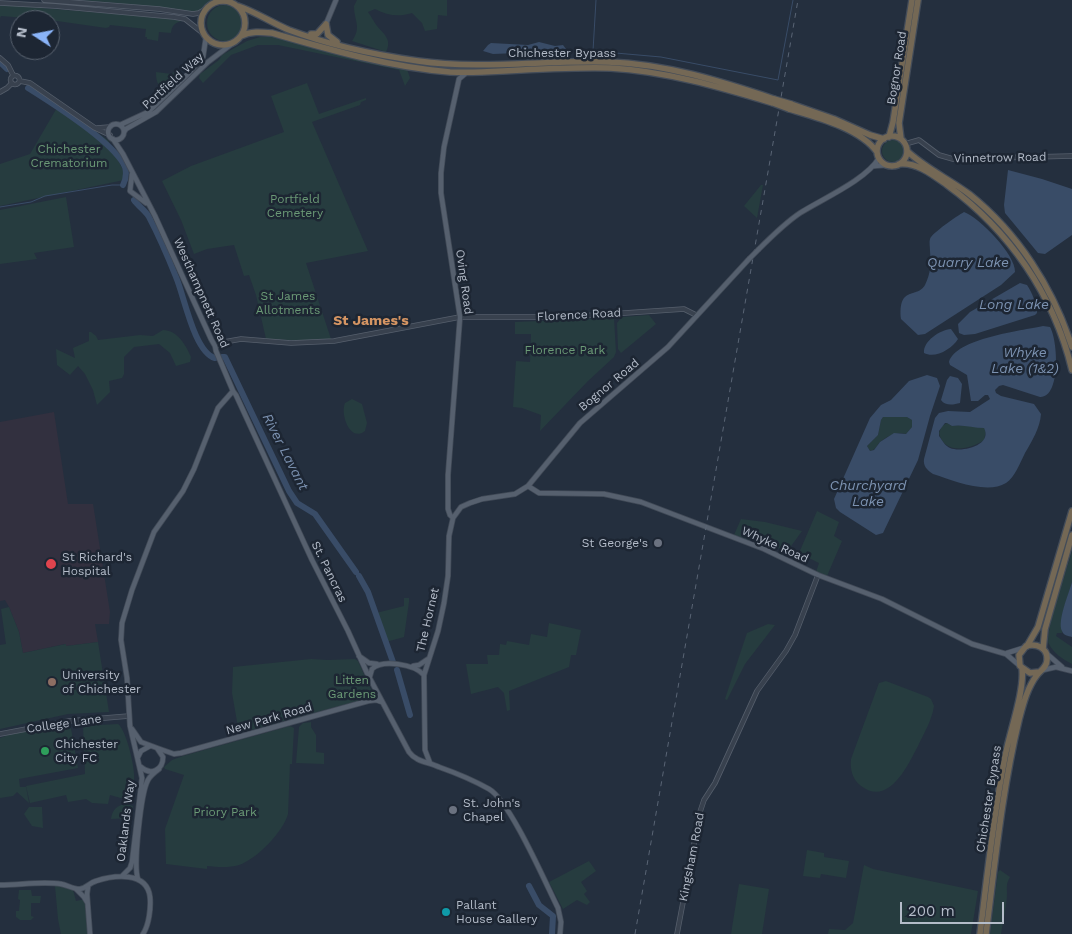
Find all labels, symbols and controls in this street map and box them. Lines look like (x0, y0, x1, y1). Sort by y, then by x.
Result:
north arrow (10, 10, 60, 60)
text: N (12, 26, 30, 39)
street label: Bognor Road (884, 30, 910, 106)
street label: Chichester Bypass (508, 46, 616, 60)
street label: Portfield Way (139, 50, 207, 112)
park label: Chichester Crematorium (30, 142, 108, 170)
street label: Vinnetrow Road (954, 150, 1046, 166)
park label: Portfield Cemetery (267, 192, 323, 220)
street label: Westhampnett Road (170, 236, 232, 350)
street label: Oving Road (452, 249, 476, 315)
water label: Quarry Lake (927, 255, 1009, 271)
park label: St James Allotments (256, 289, 320, 317)
water label: Long Lake (979, 297, 1049, 313)
street label: Florence Road (537, 306, 621, 324)
district label: St James's (333, 313, 409, 329)
park label: Florence Park (525, 343, 605, 357)
water label: Whyke Lake (1&2) (991, 345, 1059, 378)
street label: Bognor Road (576, 356, 642, 414)
water label: River Lavant (258, 411, 312, 493)
water label: Churchyard Lake (830, 478, 906, 511)
street label: Whyke Road (739, 524, 811, 566)
place label: St George's (582, 536, 648, 550)
marker: St George's (652, 537, 664, 549)
street label: St. Pancras (308, 539, 350, 605)
place label: St Richard's Hospital (62, 550, 132, 578)
marker: St Richard's Hospital (44, 557, 58, 571)
street label: The Hornet (414, 586, 442, 654)
place label: University of Chichester (62, 668, 141, 696)
park label: Litten Gardens (328, 673, 376, 701)
marker: University of Chichester (46, 676, 58, 688)
street label: New Park Road (224, 700, 314, 738)
street label: College Lane (26, 712, 102, 736)
place label: Chichester City FC (55, 737, 118, 765)
street label: Chichester Bypass (973, 744, 1005, 854)
marker: Chichester City FC (39, 745, 51, 757)
street label: Oaklands Way (114, 779, 138, 863)
place label: St. John's Chapel (463, 796, 520, 824)
marker: St. John's Chapel (447, 804, 459, 816)
park label: Priory Park (193, 805, 257, 819)
street label: Kingsham Road (676, 811, 708, 903)
scale bar (902, 892, 1006, 924)
place label: Pallant House Gallery (456, 898, 537, 926)
text: 200 m (908, 902, 955, 920)
marker: Pallant House Gallery (440, 906, 452, 918)

